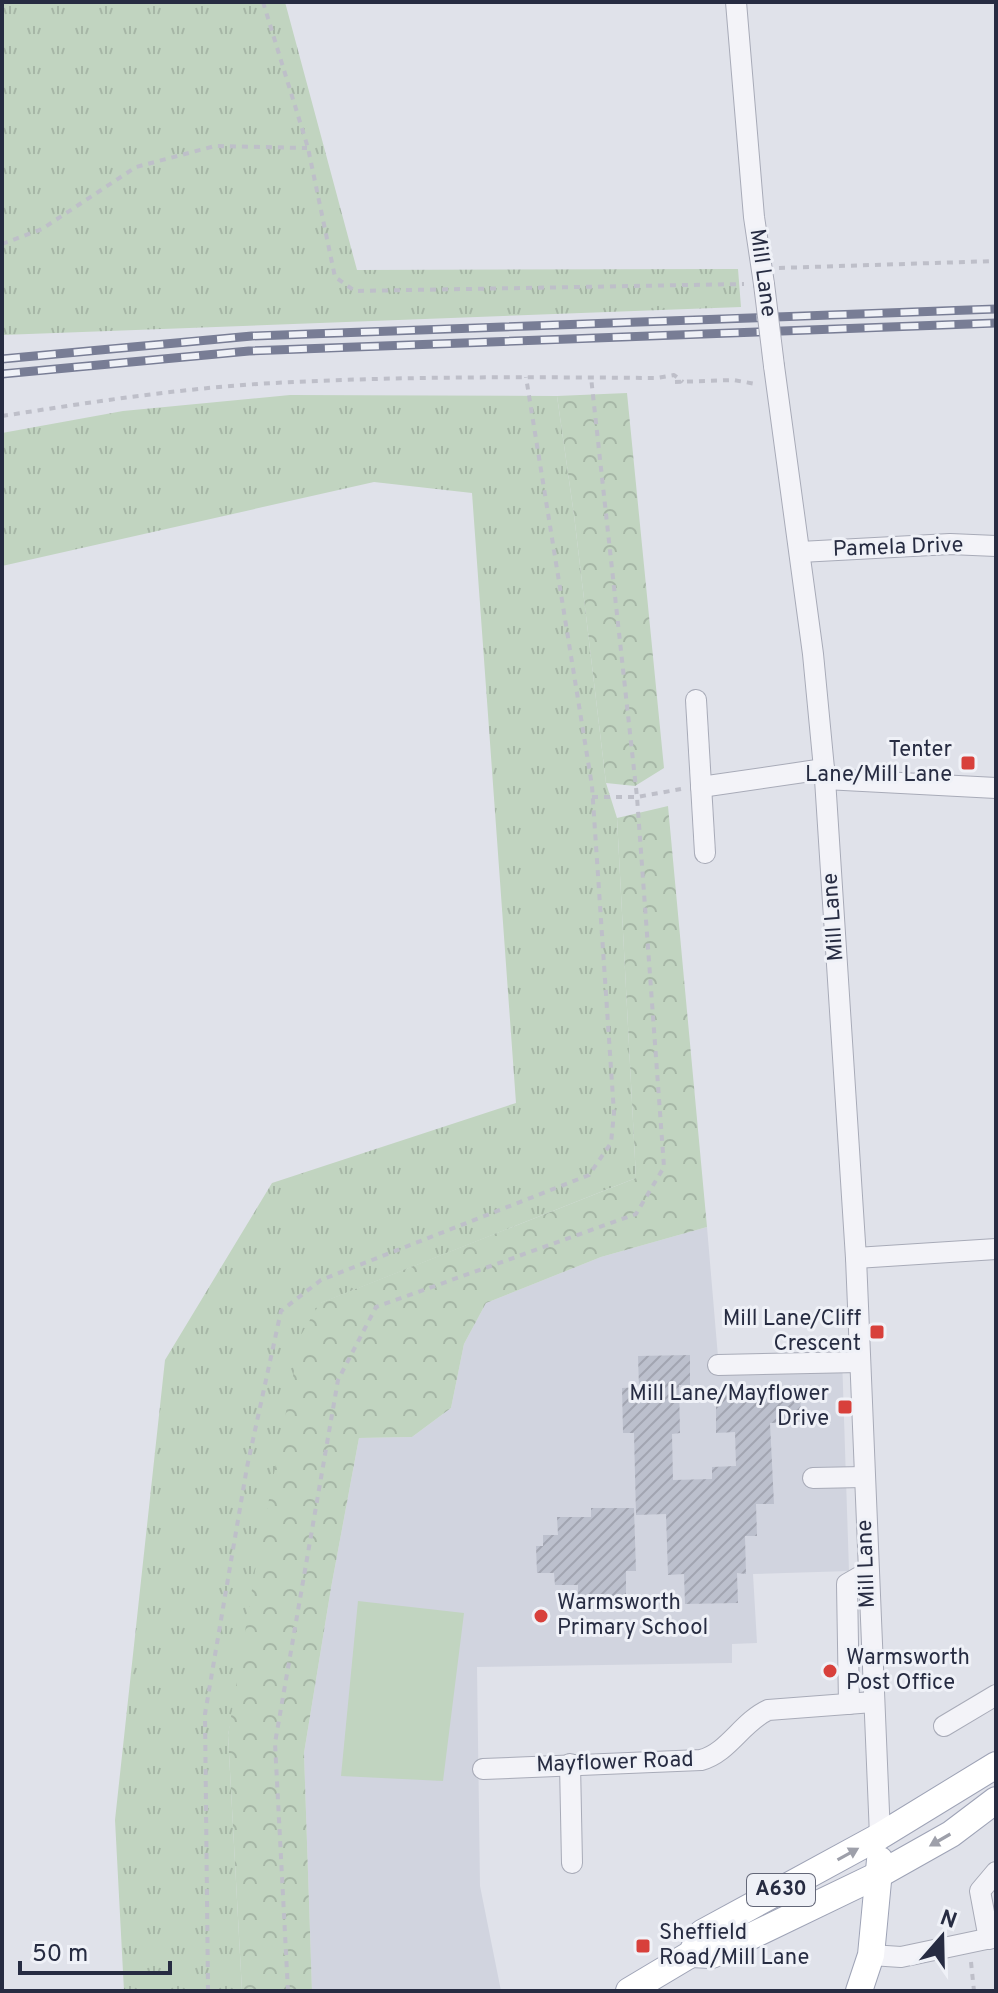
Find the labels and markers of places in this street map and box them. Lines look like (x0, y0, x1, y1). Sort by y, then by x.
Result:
place label: Tenter Lane/Mill Lane (805, 737, 952, 789)
marker: Tenter Lane/Mill Lane (959, 754, 977, 772)
place label: Mill Lane/Cliff Crescent (723, 1306, 861, 1358)
marker: Mill Lane/Cliff Crescent (868, 1323, 886, 1341)
place label: Mill Lane/Mayflower Drive (629, 1381, 829, 1433)
marker: Mill Lane/Mayflower Drive (836, 1398, 854, 1416)
place label: Warmsworth Primary School (557, 1590, 708, 1642)
marker: Warmsworth Primary School (532, 1607, 550, 1625)
place label: Warmsworth Post Office (846, 1645, 970, 1697)
marker: Warmsworth Post Office (821, 1662, 839, 1680)
place label: Sheffield Road/Mill Lane (659, 1920, 809, 1972)
marker: Sheffield Road/Mill Lane (634, 1937, 652, 1955)

